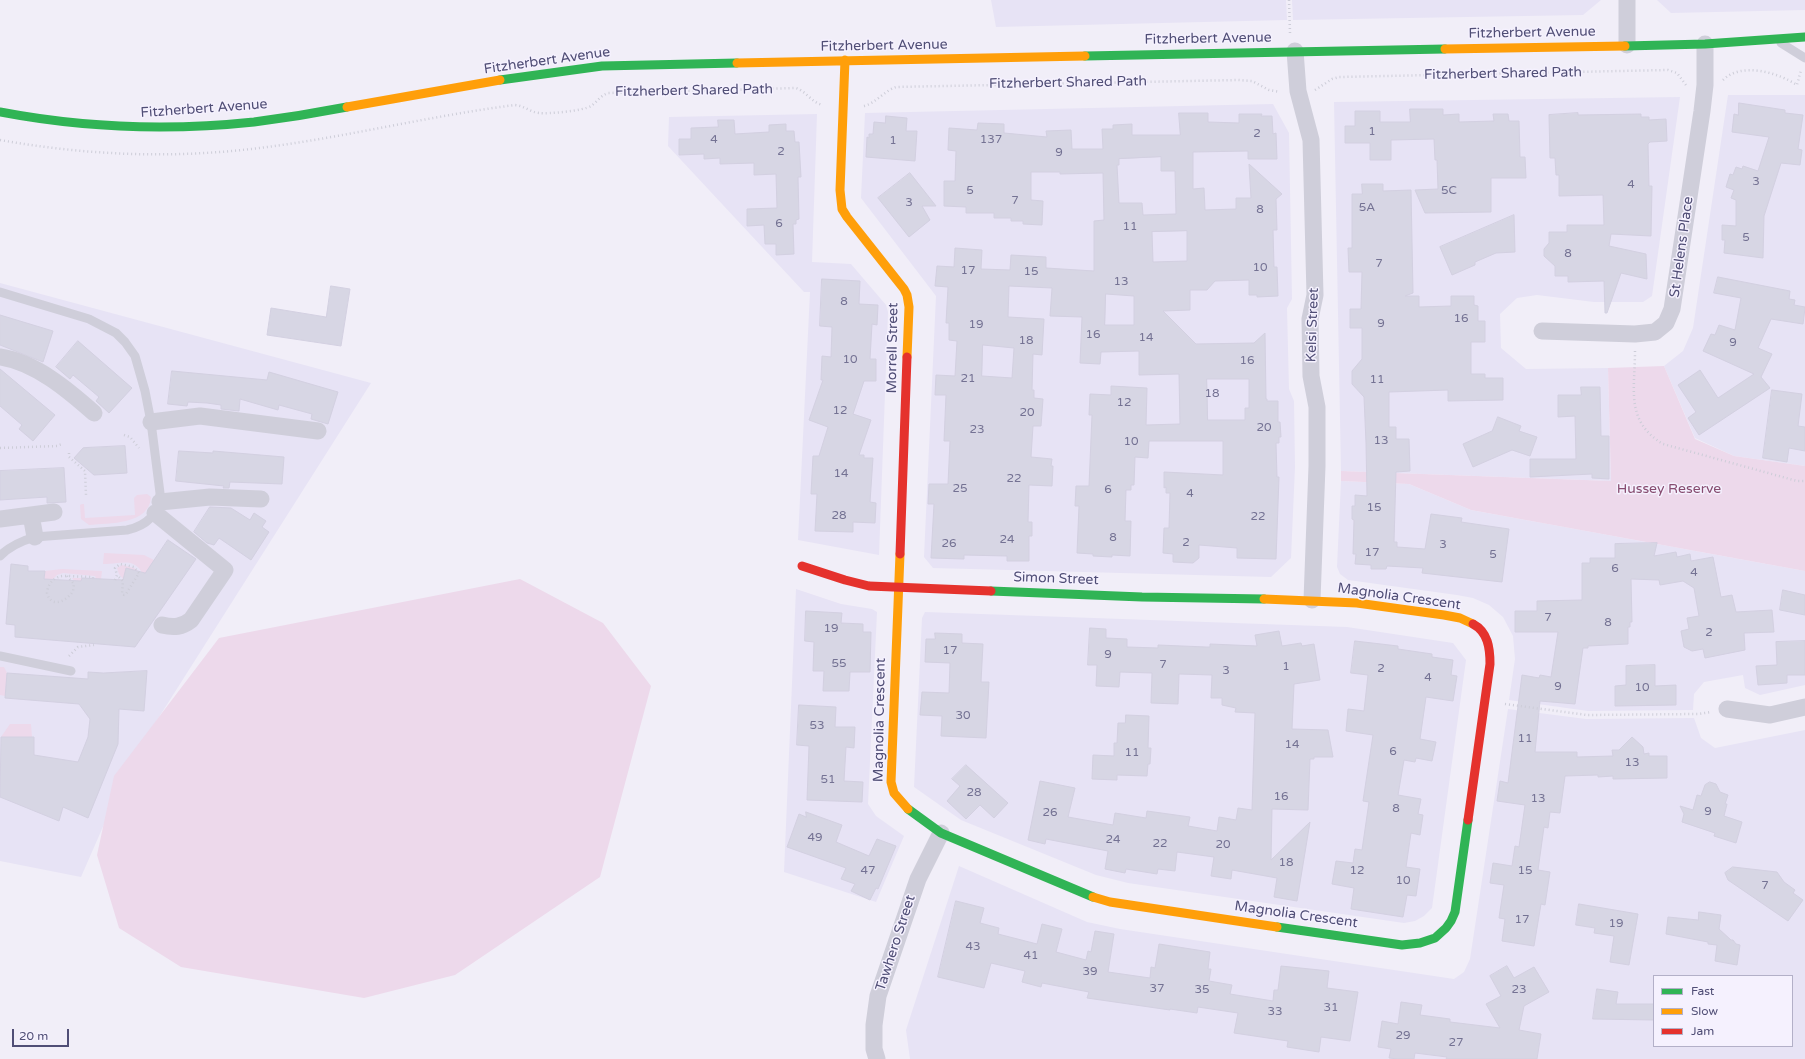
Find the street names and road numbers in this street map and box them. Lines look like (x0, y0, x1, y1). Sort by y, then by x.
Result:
street label: Fitzherbert Avenue (1468, 23, 1596, 43)
street label: Fitzherbert Avenue (1144, 29, 1272, 49)
street label: Fitzherbert Avenue (820, 36, 948, 56)
street label: Fitzherbert Avenue (483, 44, 611, 78)
street label: Fitzherbert Shared Path (1424, 64, 1582, 84)
street label: Fitzherbert Shared Path (989, 73, 1147, 93)
street label: Fitzherbert Shared Path (615, 81, 773, 101)
street label: Fitzherbert Avenue (140, 96, 268, 122)
street label: St Helens Place (1667, 195, 1697, 299)
street label: Kelsi Street (1303, 287, 1323, 363)
street label: Morrell Street (884, 302, 902, 394)
street label: Simon Street (1013, 569, 1099, 589)
street label: Magnolia Crescent (1336, 580, 1462, 614)
street label: Magnolia Crescent (871, 658, 889, 782)
street label: Tawhero Street (873, 893, 919, 993)
street label: Magnolia Crescent (1233, 898, 1359, 932)

